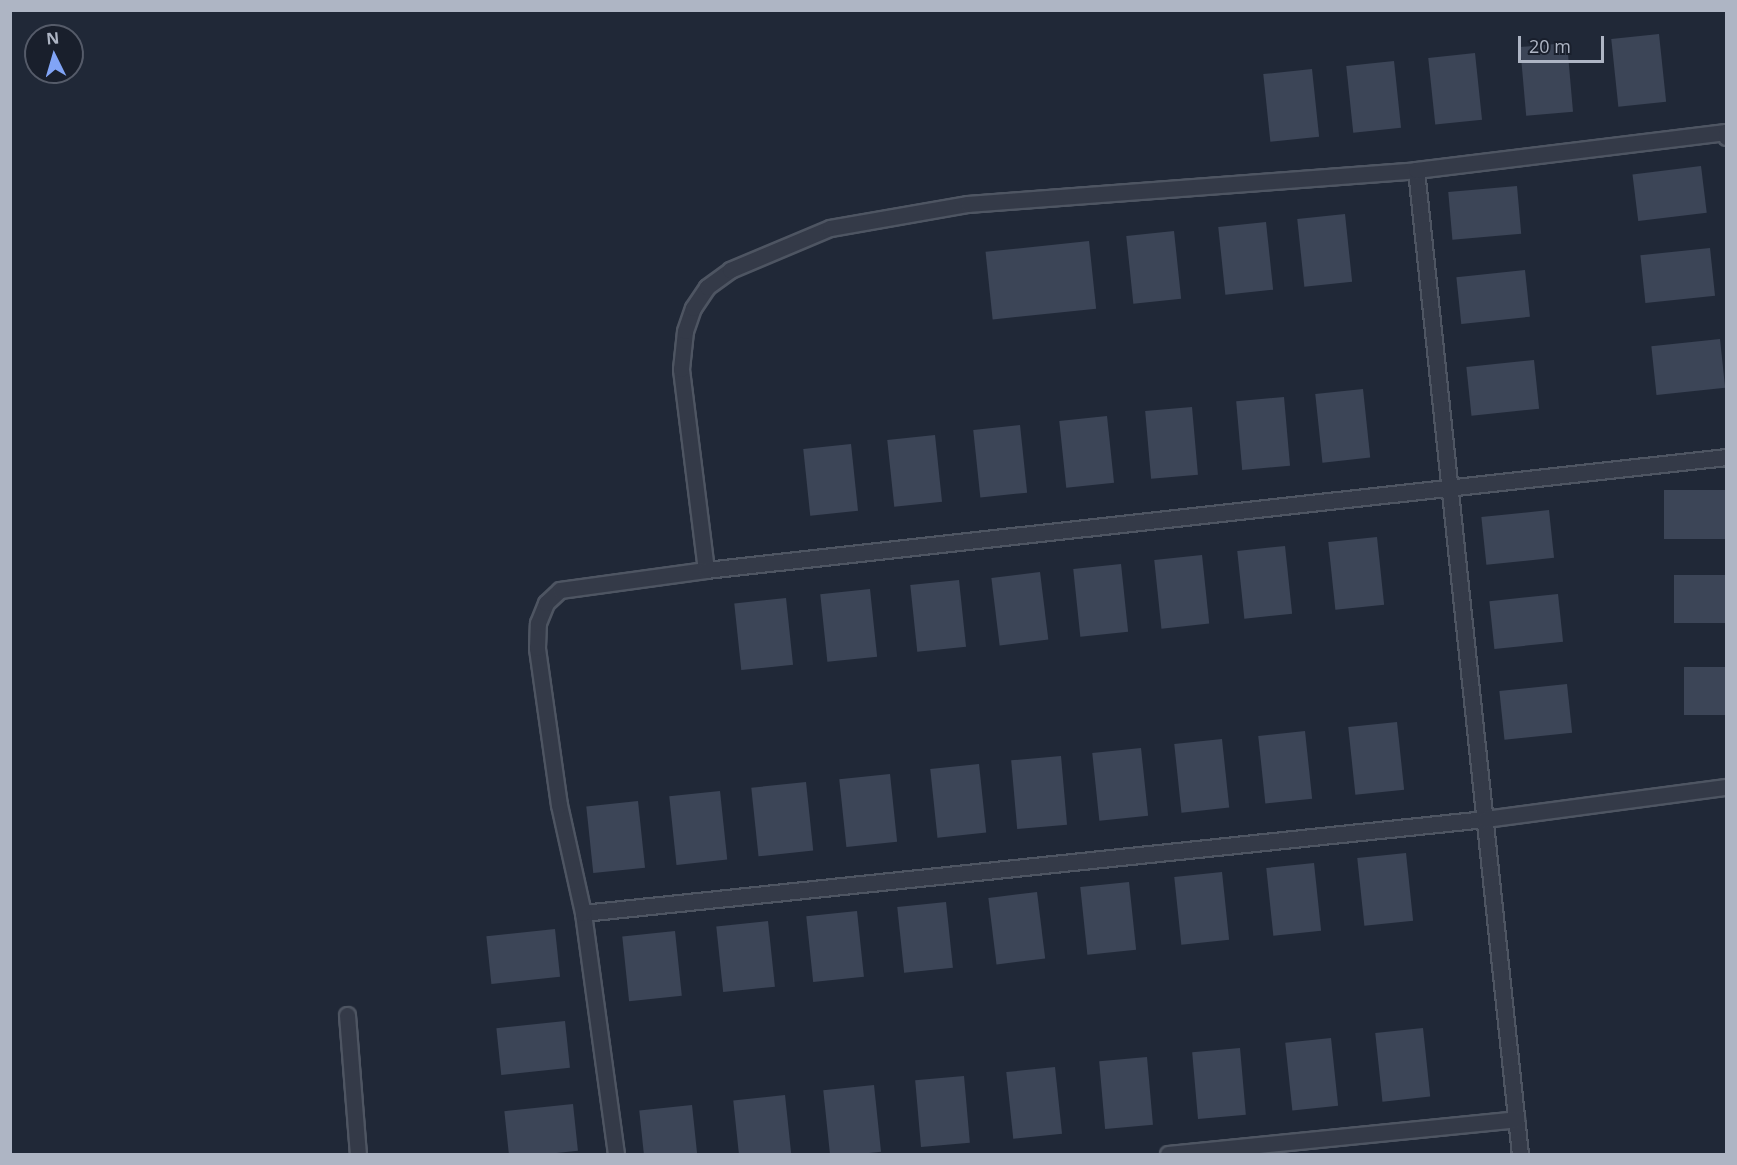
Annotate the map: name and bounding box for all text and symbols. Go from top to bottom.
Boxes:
north arrow [24,24,84,84]
scale bar [1521,24,1606,62]
text: N [45,27,60,50]
text: 20 m [1529,34,1571,58]

